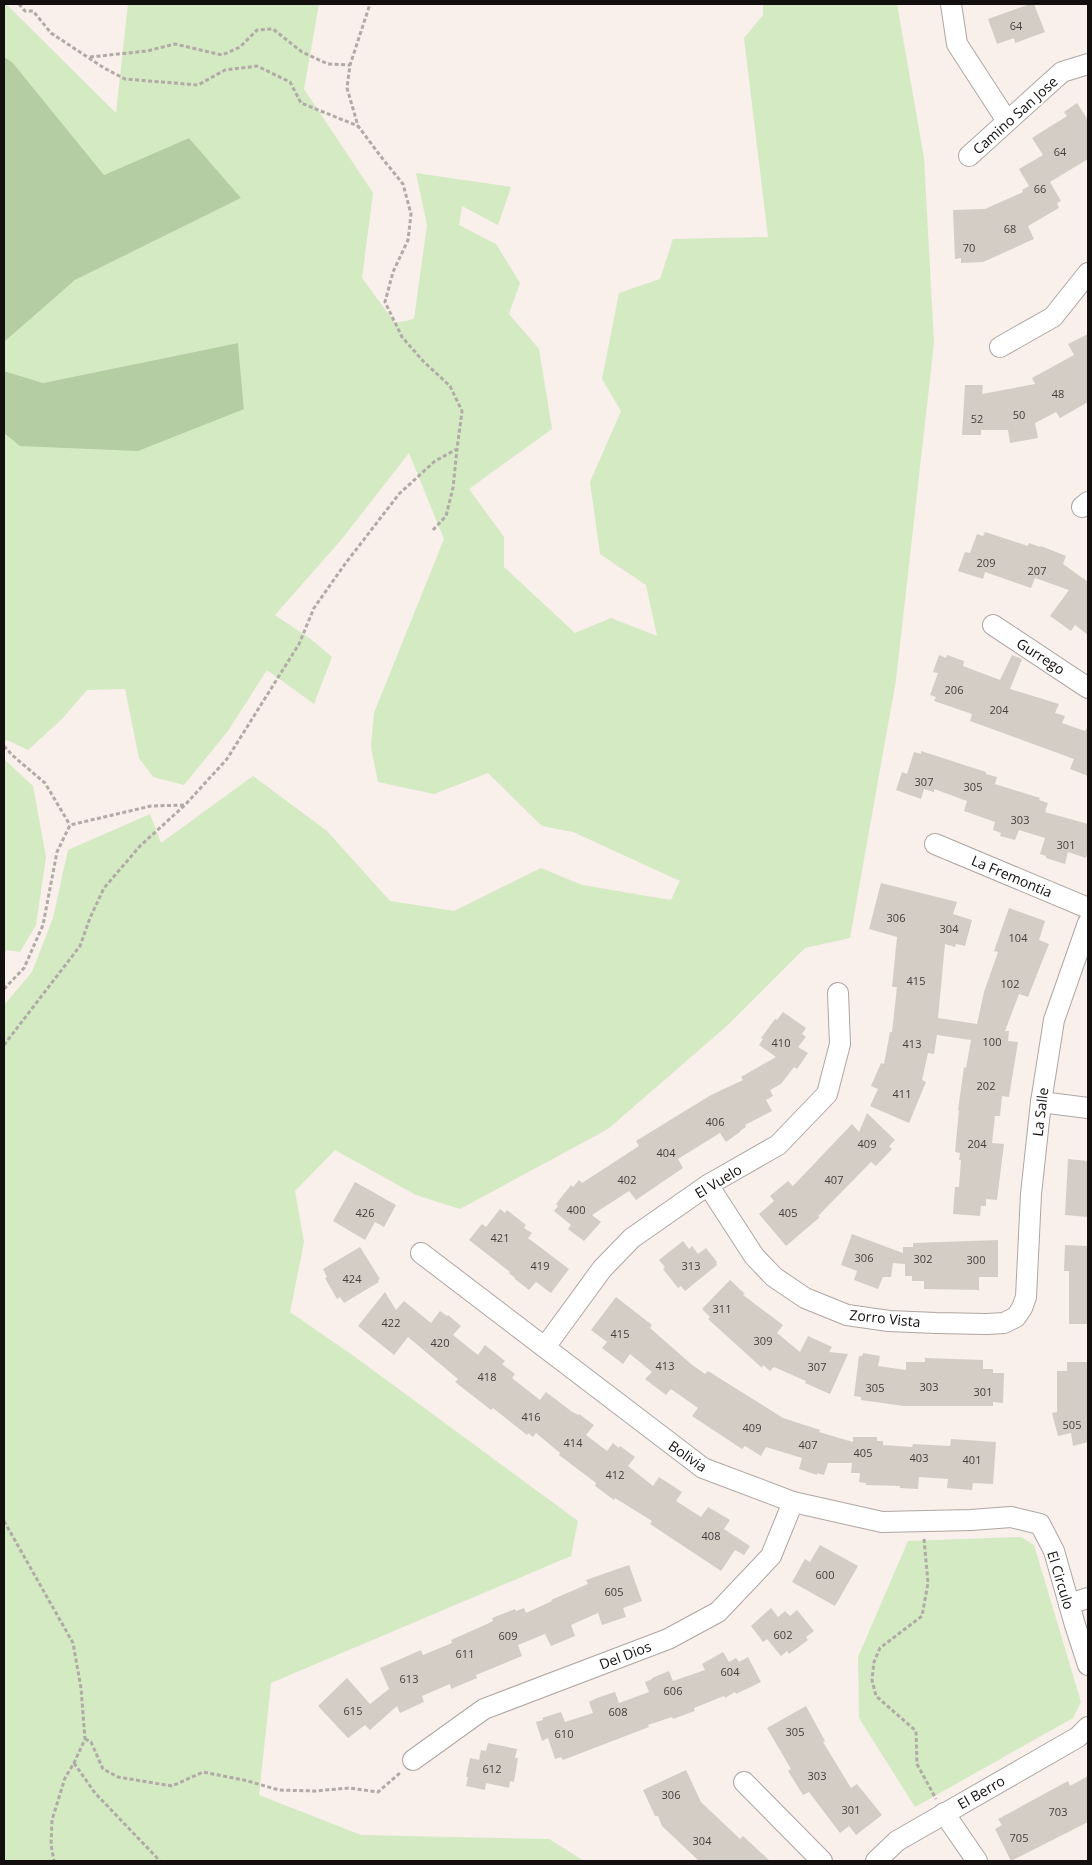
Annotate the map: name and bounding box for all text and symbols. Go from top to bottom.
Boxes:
house number: 64 [1010,18,1023,33]
street label: Camino San Jose [968,72,1062,158]
house number: 64 [1054,144,1067,159]
house number: 66 [1034,181,1046,196]
house number: 68 [1004,221,1016,236]
house number: 70 [963,240,975,255]
house number: 48 [1052,386,1064,401]
house number: 50 [1013,407,1025,422]
house number: 52 [971,411,983,426]
house number: 209 [977,555,995,570]
house number: 207 [1028,563,1046,578]
street label: Gurrego [1013,633,1069,679]
house number: 206 [945,682,963,697]
house number: 204 [990,702,1009,717]
house number: 307 [915,774,933,789]
house number: 305 [964,779,982,794]
house number: 303 [1011,812,1029,827]
house number: 301 [1057,837,1075,852]
street label: La Fremontia [969,850,1055,902]
house number: 306 [887,910,905,925]
house number: 304 [940,921,959,936]
house number: 104 [1009,930,1028,945]
house number: 415 [907,973,925,988]
house number: 102 [1001,976,1019,991]
house number: 100 [983,1034,1001,1049]
house number: 410 [772,1035,790,1050]
house number: 413 [903,1036,921,1051]
house number: 202 [977,1078,995,1093]
house number: 411 [893,1086,911,1101]
street label: La Salle [1028,1086,1052,1138]
house number: 406 [706,1114,724,1129]
house number: 409 [858,1136,876,1151]
house number: 204 [968,1136,987,1151]
house number: 404 [657,1145,676,1160]
street label: El Vuelo [691,1160,745,1202]
house number: 402 [618,1172,636,1187]
house number: 407 [825,1172,843,1187]
house number: 400 [567,1202,585,1217]
house number: 426 [356,1205,374,1220]
house number: 405 [779,1205,797,1220]
house number: 421 [491,1230,509,1245]
house number: 306 [855,1250,873,1265]
house number: 302 [914,1251,932,1266]
house number: 300 [967,1252,985,1267]
house number: 419 [531,1258,549,1273]
house number: 313 [682,1258,700,1273]
house number: 424 [343,1271,362,1286]
house number: 311 [713,1301,731,1316]
street label: Zorro Vista [849,1305,921,1331]
house number: 422 [382,1315,400,1330]
house number: 415 [611,1326,629,1341]
house number: 309 [754,1333,772,1348]
house number: 420 [431,1335,449,1350]
house number: 413 [656,1358,674,1373]
house number: 307 [808,1359,826,1374]
house number: 418 [478,1369,496,1384]
house number: 303 [920,1379,938,1394]
house number: 305 [866,1380,884,1395]
house number: 301 [974,1384,992,1399]
house number: 416 [522,1409,540,1424]
house number: 505 [1063,1417,1081,1432]
house number: 409 [743,1420,761,1435]
house number: 414 [564,1435,583,1450]
street label: Bolivia [665,1436,711,1476]
house number: 407 [799,1437,817,1452]
house number: 405 [854,1445,872,1460]
house number: 403 [910,1450,928,1465]
house number: 401 [963,1452,981,1467]
house number: 412 [606,1467,624,1482]
house number: 408 [702,1528,720,1543]
street label: El Circulo [1043,1548,1079,1612]
house number: 600 [816,1567,834,1582]
house number: 605 [605,1584,623,1599]
house number: 602 [774,1627,792,1642]
house number: 609 [499,1628,517,1643]
street label: Del Dios [596,1636,654,1674]
house number: 611 [456,1646,474,1661]
house number: 604 [721,1664,740,1679]
house number: 613 [400,1671,418,1686]
house number: 606 [664,1683,682,1698]
house number: 615 [344,1703,362,1718]
house number: 608 [609,1704,627,1719]
house number: 305 [786,1724,804,1739]
house number: 610 [555,1726,573,1741]
house number: 612 [483,1761,501,1776]
house number: 303 [808,1768,826,1783]
street label: El Berro [954,1771,1008,1813]
house number: 306 [662,1787,680,1802]
house number: 301 [842,1802,860,1817]
house number: 703 [1049,1804,1067,1819]
house number: 705 [1010,1830,1028,1845]
house number: 304 [693,1833,712,1848]

